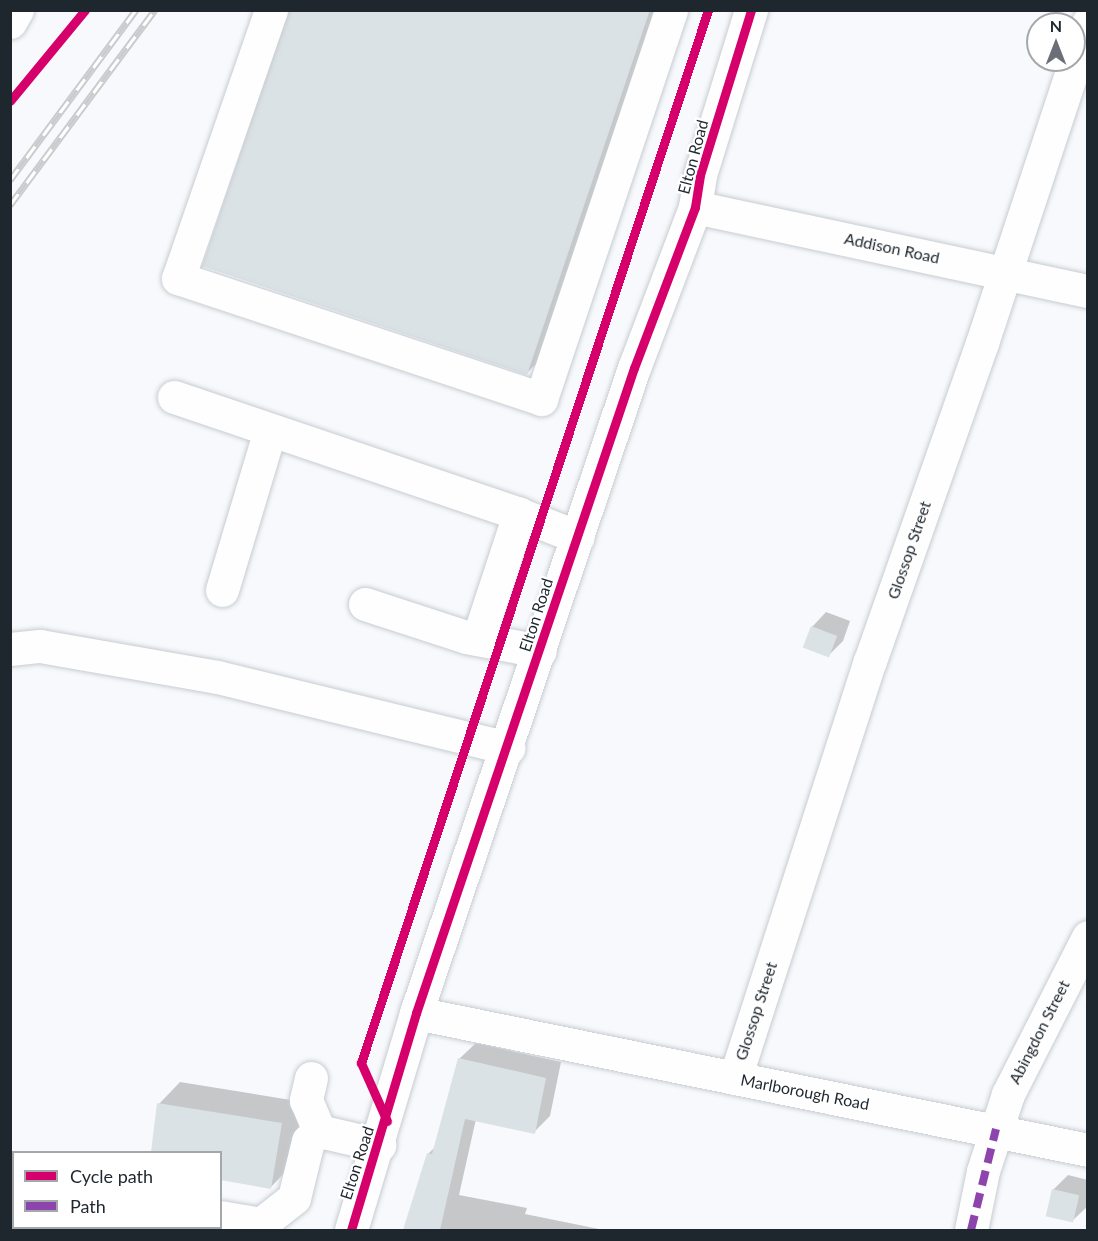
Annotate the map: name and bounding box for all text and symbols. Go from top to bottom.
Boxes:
north arrow [1026,12,1086,72]
text: N [1050,16,1062,35]
street label: Elton Road [674,118,712,196]
street label: Addison Road [843,229,941,267]
street label: Glossop Street [883,498,935,602]
street label: Elton Road [515,576,557,654]
street label: Glossop Street [731,959,781,1063]
street label: Abingdon Street [1005,977,1073,1087]
street label: Marlborough Road [739,1070,871,1114]
street label: Elton Road [336,1124,378,1202]
legend [12,1151,222,1229]
text: Cycle path [70,1165,153,1187]
text: Path [70,1195,106,1217]

